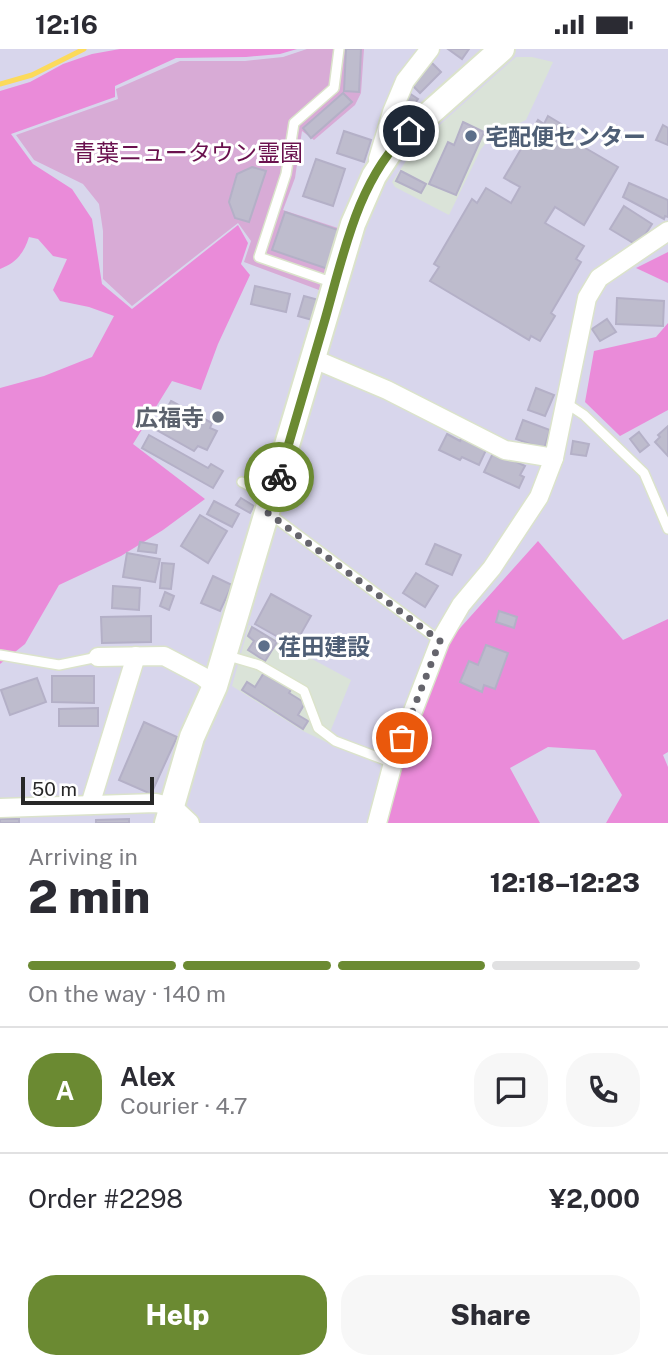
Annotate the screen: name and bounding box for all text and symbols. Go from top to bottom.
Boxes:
text: 12:16 [35,9,98,40]
pin [379,101,439,161]
icon: home [390,112,428,150]
place label: 宅配便センター [485,123,646,150]
marker: 宅配便センター [463,128,479,144]
park label: 青葉ニュータウン霊園 [73,139,303,166]
place label: 広福寺 [135,404,204,431]
marker: 広福寺 [210,409,226,425]
courier [244,442,314,512]
icon: bike [260,458,298,496]
place label: 荏田建設 [278,633,370,660]
marker: 荏田建設 [256,638,272,654]
pin [372,708,432,768]
icon: bag [383,719,421,757]
scale bar [21,774,154,806]
text: 50 m [32,778,77,800]
text: Arriving in [28,843,138,870]
text: 12:18–12:23 [490,867,640,898]
text: 2 min [28,869,150,923]
text: On the way · 140 m [28,980,226,1007]
button: chat [474,1053,548,1127]
button: phone [566,1053,640,1127]
text: Alex [120,1061,176,1092]
text: A [56,1075,74,1106]
text: Courier · 4.7 [120,1092,248,1119]
text: Order #2298 [28,1183,183,1214]
text: ¥2,000 [549,1183,640,1214]
button: Help [28,1275,327,1355]
button: Share [341,1275,640,1355]

